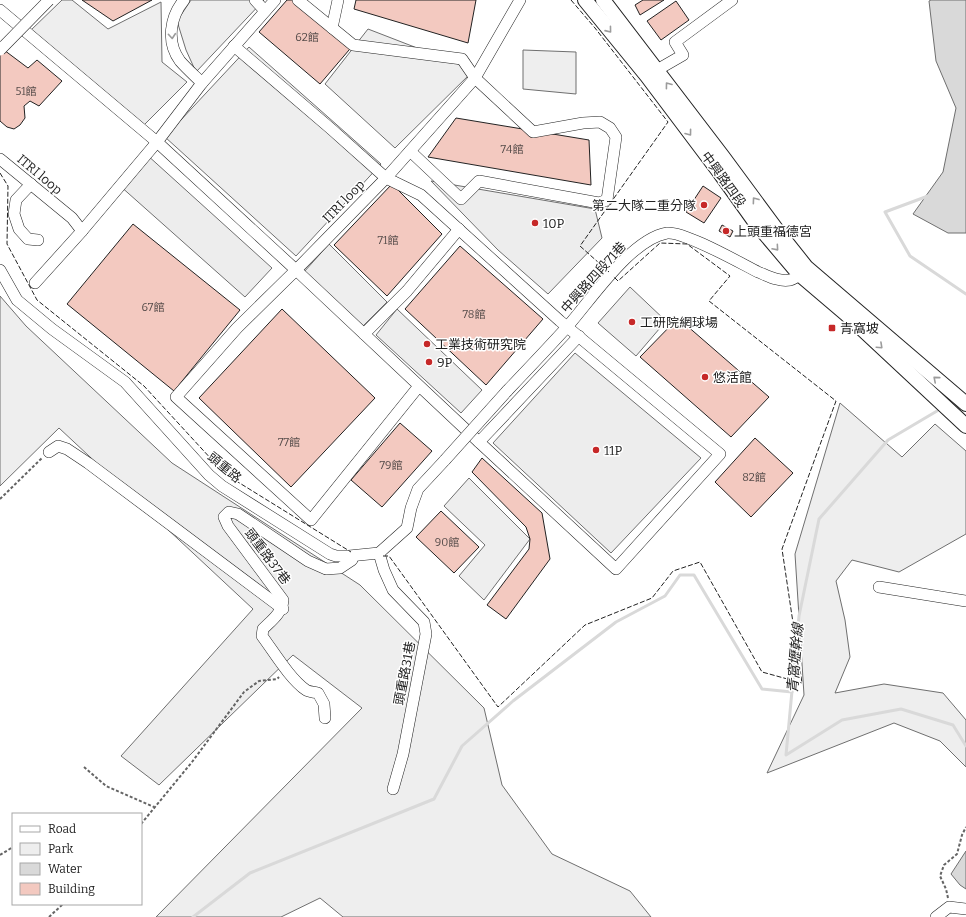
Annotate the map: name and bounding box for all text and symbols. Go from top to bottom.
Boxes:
one-way arrow [605,26,612,33]
house number: 62館 [295,31,319,44]
one-way arrow [167,33,176,39]
one-way arrow [666,83,673,90]
house number: 51館 [15,85,37,98]
one-way arrow [685,128,692,135]
house number: 74館 [501,143,523,156]
street label: 中興路四段 [698,149,749,210]
street label: ITRI loop [14,151,65,198]
street label: ITRI loop [319,177,368,226]
place label: 第二大隊二重分隊 [592,198,696,213]
one-way arrow [753,198,760,205]
marker: 第二大隊二重分隊 [699,200,709,210]
place label: 10P [543,216,565,231]
marker: 10P [530,218,540,228]
place label: 上頭重福德宮 [734,224,812,239]
marker: 上頭重福德宮 [721,226,731,236]
house number: 71館 [377,234,399,247]
street label: 中興路四段71巷 [558,239,629,316]
one-way arrow [771,243,778,250]
house number: 67館 [142,301,164,314]
house number: 78館 [463,308,485,321]
place label: 工研院網球場 [640,315,718,330]
marker: 工研院網球場 [627,317,637,327]
place label: 青窩坡 [840,321,879,336]
marker: 青窩坡 [827,323,837,333]
place label: 工業技術研究院 [435,337,526,352]
marker: 工業技術研究院 [422,339,432,349]
one-way arrow [875,342,883,349]
place label: 9P [437,355,453,370]
marker: 9P [424,357,434,367]
place label: 悠活館 [713,370,752,385]
marker: 悠活館 [700,372,710,382]
one-way arrow [934,377,941,384]
house number: 77館 [278,436,300,449]
place label: 11P [604,443,623,458]
marker: 11P [591,445,601,455]
street label: 頭重路 [205,449,244,486]
house number: 79館 [380,459,402,472]
house number: 82館 [742,471,766,484]
street label: 頭重路37巷 [242,525,293,587]
house number: 90館 [435,536,459,549]
water label: 青窩壢幹線 [784,620,807,694]
street label: 頭重路31巷 [391,640,418,706]
legend [12,813,142,905]
text: Road [48,822,76,836]
text: Park [48,842,74,856]
text: Water [48,862,83,876]
text: Building [48,882,95,896]

